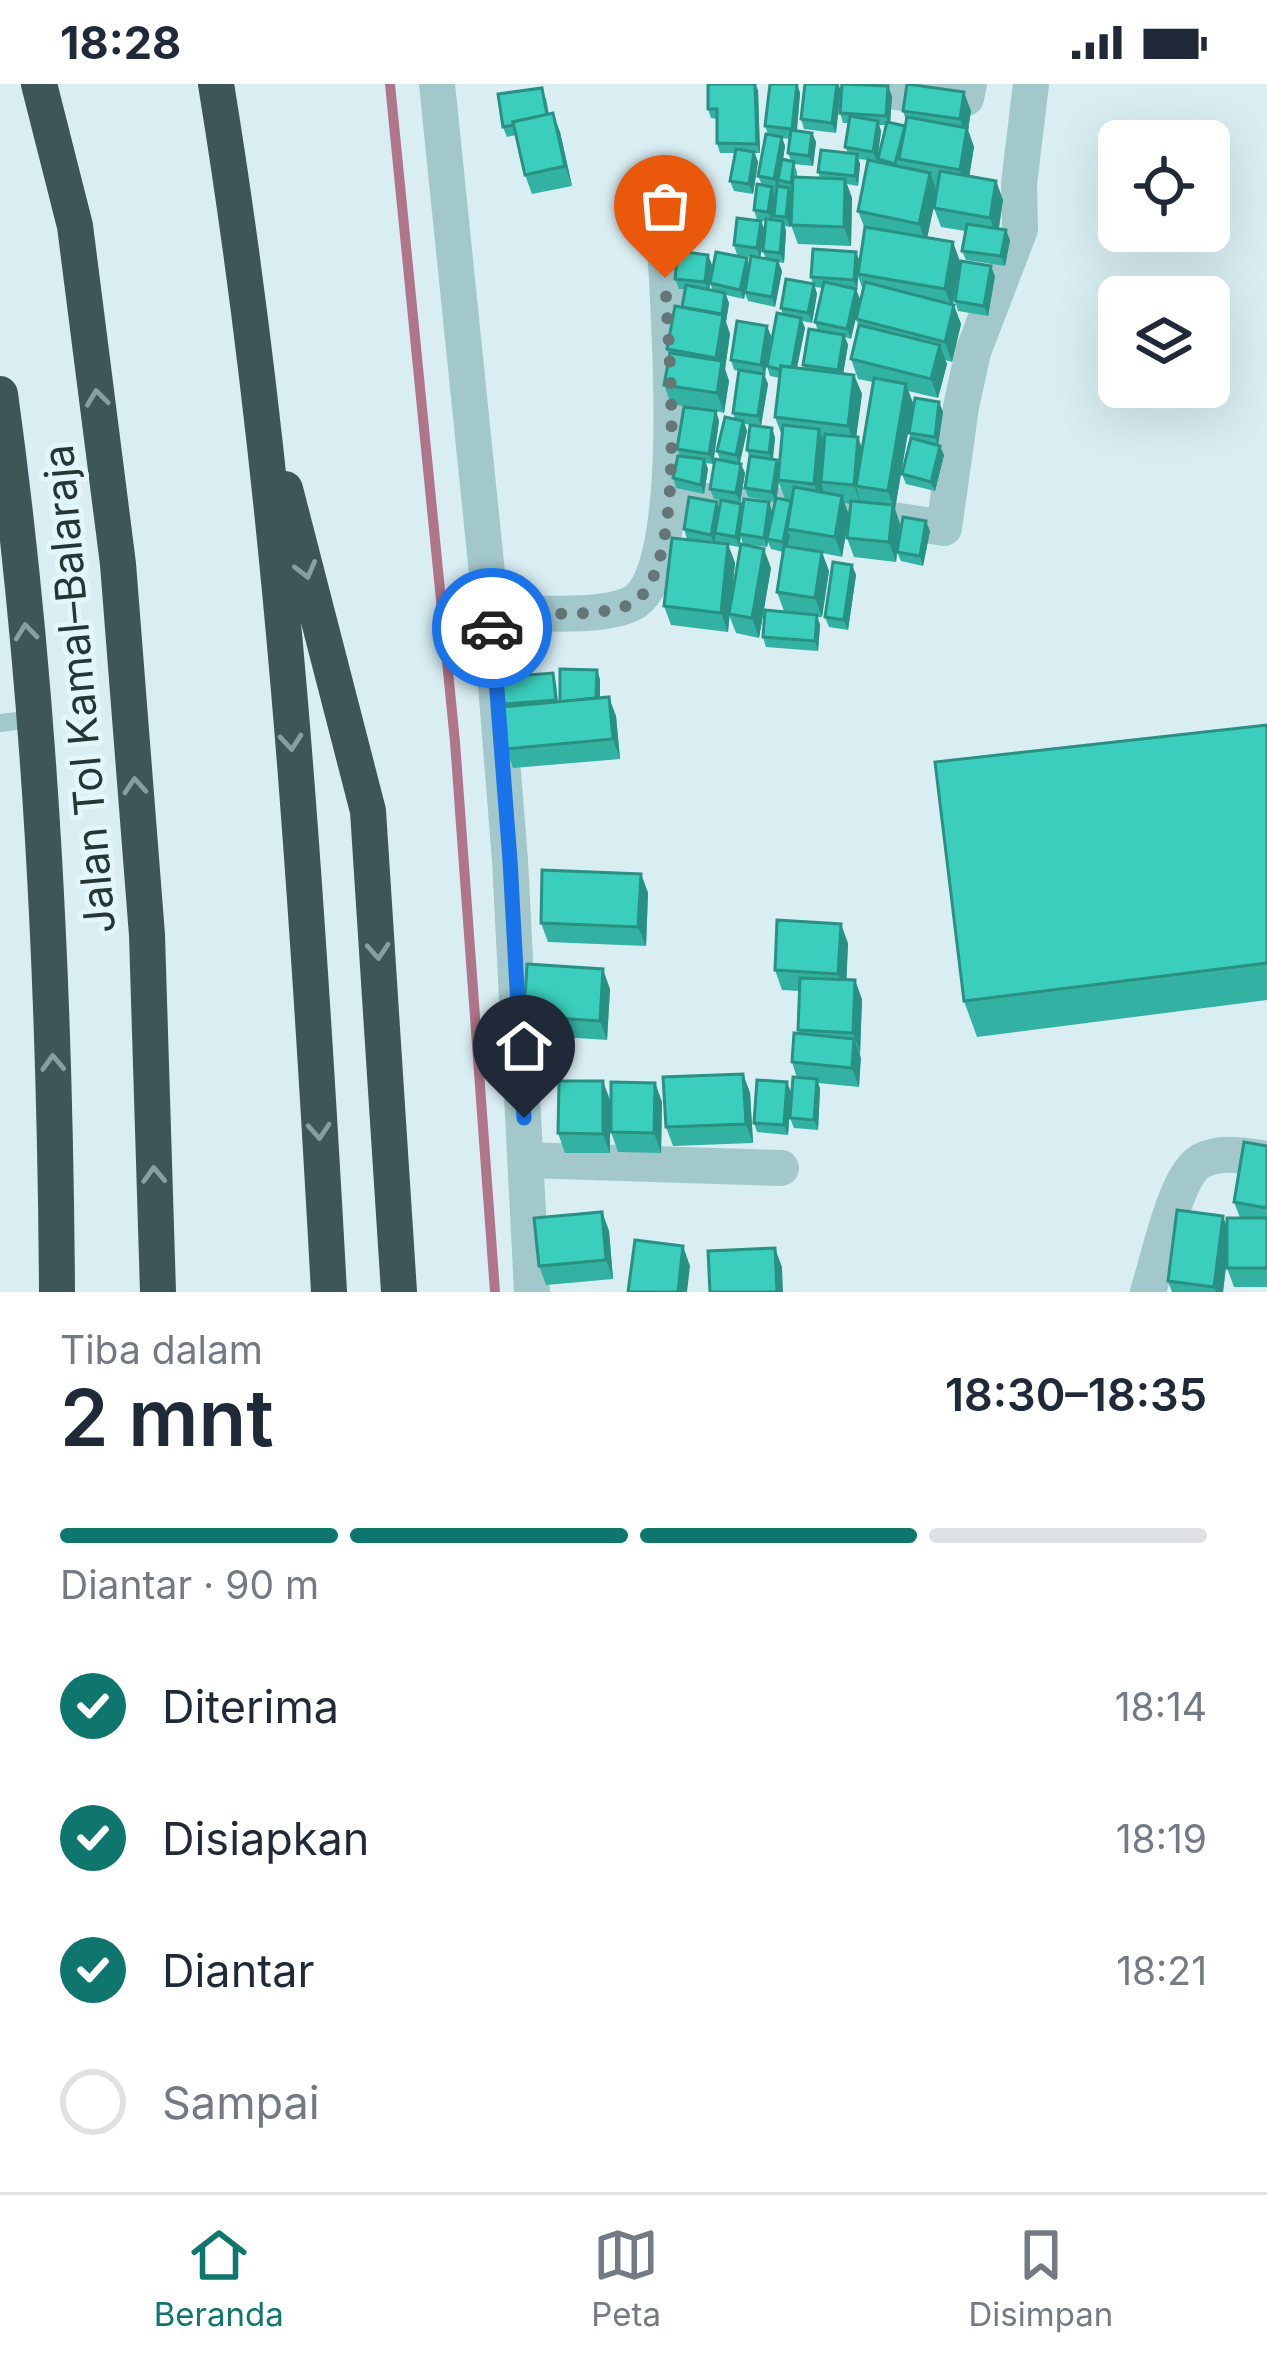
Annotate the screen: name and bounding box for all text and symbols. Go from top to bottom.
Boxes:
text: 18:28 [60,15,181,70]
map controls [1098,120,1230,408]
button: locate [1098,120,1230,252]
pin [614,155,716,278]
icon: bag [632,173,698,239]
button: layers [1098,276,1230,408]
one-way arrow [85,388,111,407]
street label: Jalan Tol Kamal–Balaraja [32,443,125,935]
one-way arrow [292,559,317,579]
courier [432,568,552,688]
icon: car [459,595,525,661]
one-way arrow [14,622,39,641]
one-way arrow [277,733,303,752]
one-way arrow [123,776,149,795]
one-way arrow [365,942,391,961]
pin [473,995,575,1118]
icon: home [491,1013,557,1079]
one-way arrow [40,1053,66,1072]
one-way arrow [306,1122,332,1141]
one-way arrow [141,1165,167,1184]
text: Tiba dalam [60,1326,263,1373]
text: 18:30–18:35 [945,1367,1207,1422]
text: 2 mnt [60,1370,274,1465]
text: Diantar · 90 m [60,1561,319,1608]
icon: check [60,1673,126,1739]
text: Diterima [162,1679,339,1734]
text: 18:14 [1115,1683,1207,1730]
icon: check [60,1805,126,1871]
text: Disiapkan [162,1811,369,1866]
text: 18:19 [1116,1815,1207,1862]
icon: check [60,1937,126,2003]
text: Diantar [162,1943,314,1998]
text: 18:21 [1116,1947,1207,1994]
text: Sampai [162,2075,320,2130]
tab: Beranda [154,2222,284,2334]
tab: Peta [591,2222,661,2334]
tab: Disimpan [969,2222,1113,2334]

